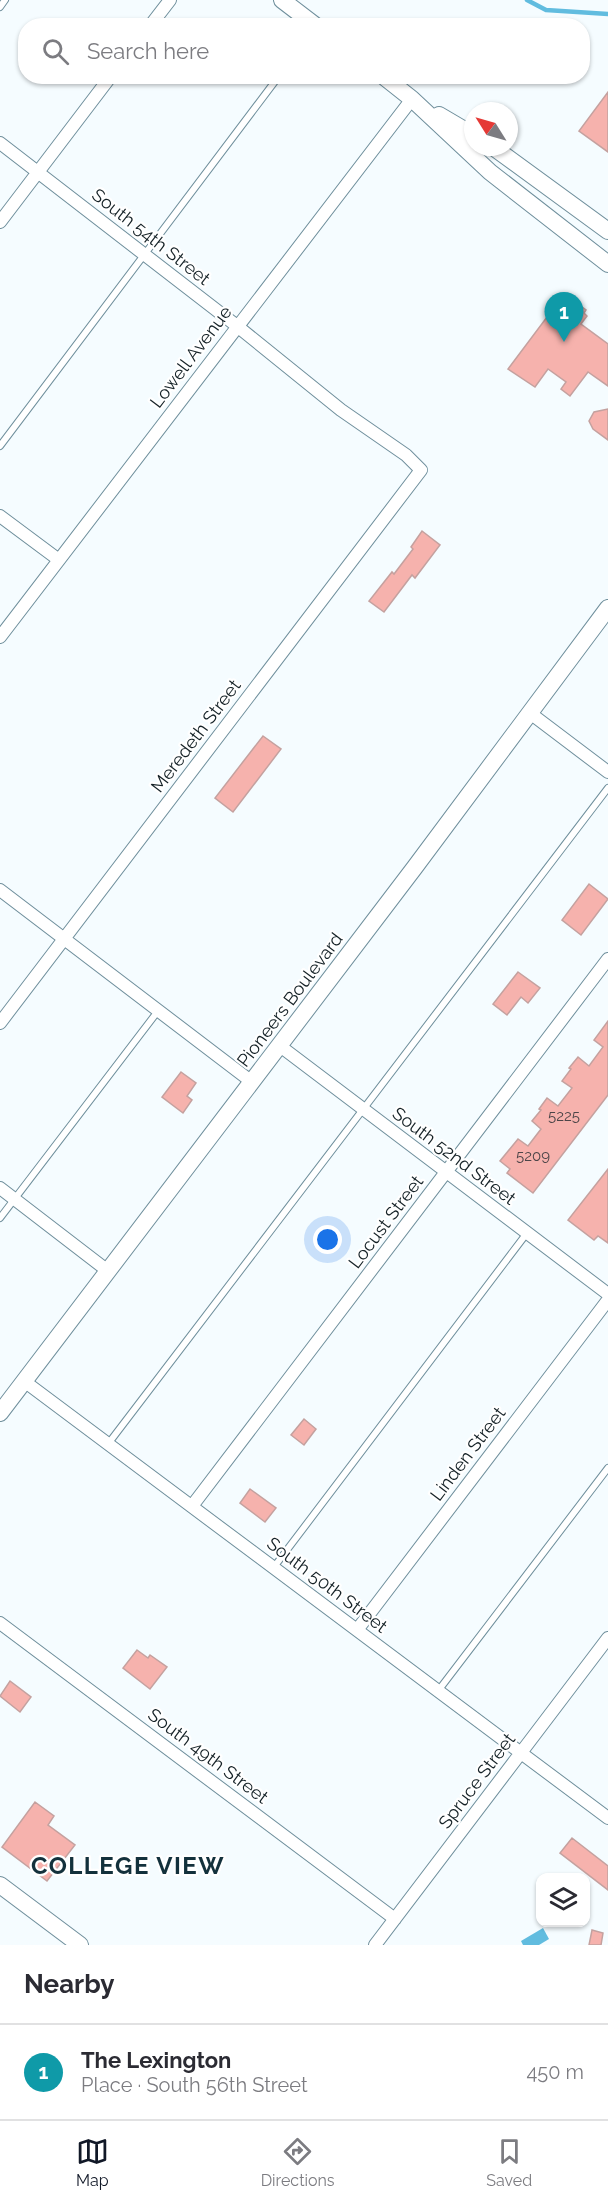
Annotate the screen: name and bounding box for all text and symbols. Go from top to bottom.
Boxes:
search box [18,18,590,84]
icon: search [39,35,72,68]
text: Search here [87,38,209,64]
north arrow [464,102,518,156]
street label: South 54th Street [88,184,215,289]
pin: 1 [544,292,584,342]
street label: Lowell Avenue [146,301,236,412]
street label: Meredeth Street [146,675,245,796]
street label: Pioneers Boulevard [232,929,347,1071]
street label: South 52nd Street [389,1102,520,1209]
house number: 5225 [548,1107,580,1125]
house number: 5209 [516,1147,550,1165]
street label: Locust Street [344,1171,427,1272]
your location [313,1225,342,1254]
street label: Linden Street [426,1403,510,1505]
street label: South 50th Street [263,1532,392,1637]
street label: South 49th Street [144,1704,272,1808]
street label: Spruce Street [434,1729,519,1833]
district label: COLLEGE VIEW [31,1851,225,1880]
map controls [536,1873,590,1927]
button: layers [536,1873,590,1927]
text: Nearby [24,1969,114,1999]
text: The Lexington [81,2047,231,2073]
text: 1 [39,2060,48,2084]
text: 450 m [526,2060,584,2084]
text: Place · South 56th Street [81,2073,308,2097]
tab: Map [76,2135,109,2190]
tab: Directions [261,2135,335,2190]
tab: Saved [486,2135,532,2190]

